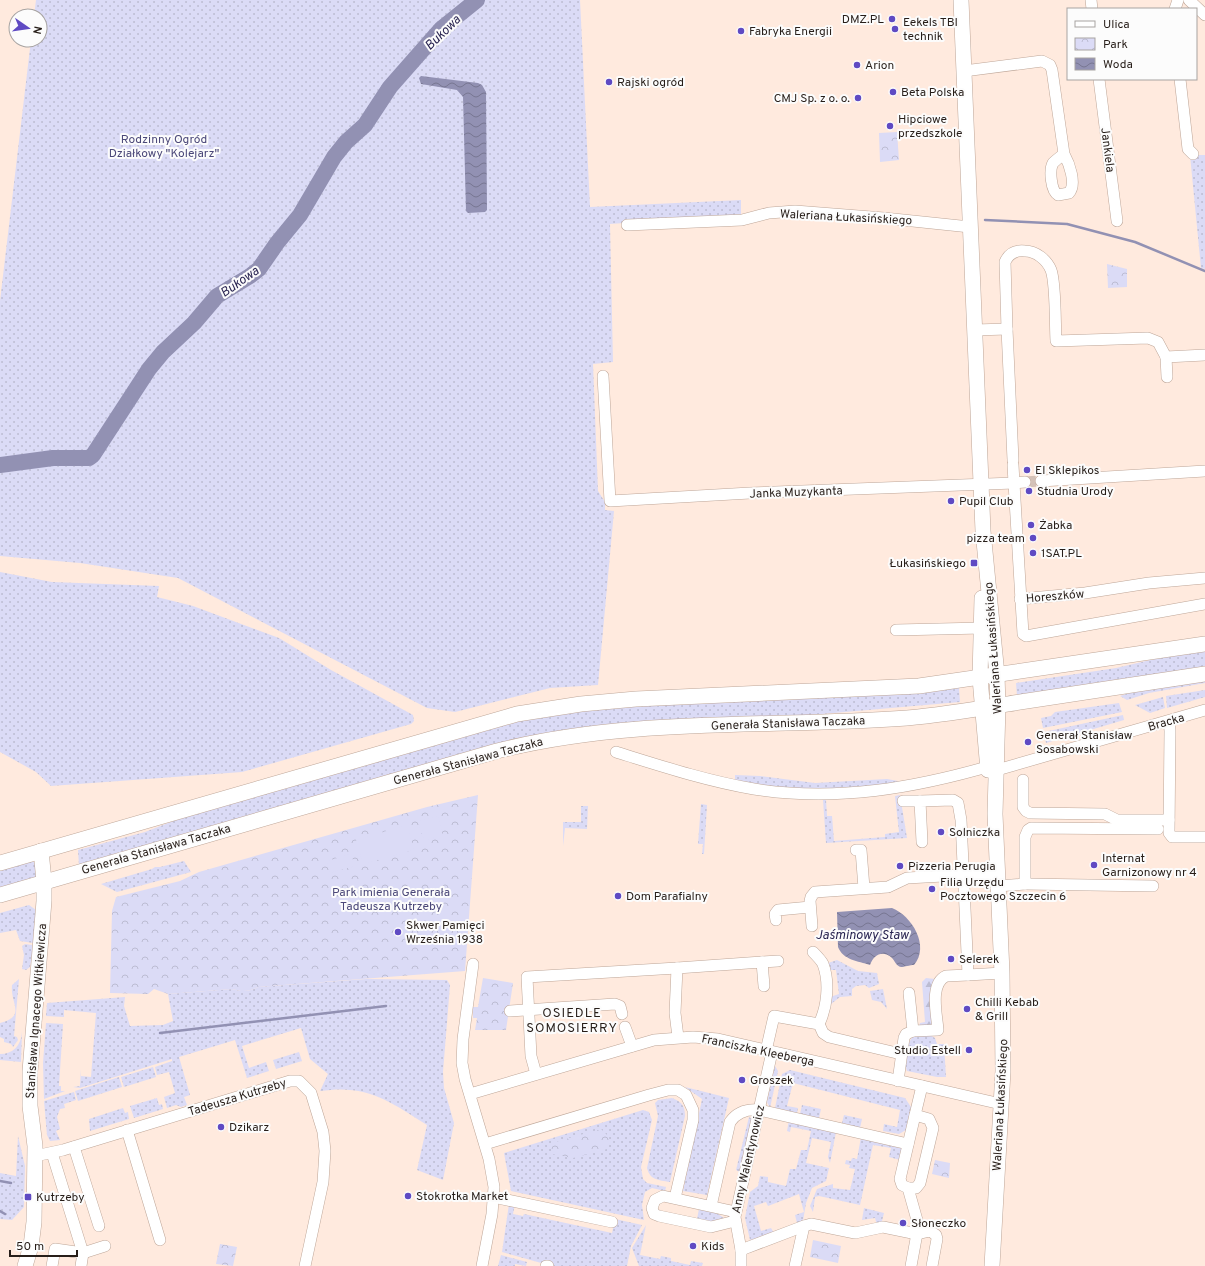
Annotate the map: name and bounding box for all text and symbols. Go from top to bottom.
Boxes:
north arrow [8,8,48,48]
legend [1067,8,1197,80]
water label: Bukowa [422,12,465,54]
place label: DMZ.PL [842,12,884,28]
marker: DMZ.PL [887,14,897,24]
place label: Eekels TBI technik [903,15,958,45]
text: Ulica [1103,17,1130,33]
place label: Fabryka Energii [749,24,832,40]
marker: Eekels TBI technik [890,24,900,34]
text: N [29,25,44,35]
marker: Fabryka Energii [736,26,746,36]
text: Park [1103,37,1128,53]
text: Woda [1103,57,1133,73]
place label: Arion [865,58,894,74]
marker: Arion [852,60,862,70]
place label: Rajski ogród [617,75,684,91]
marker: Rajski ogród [604,77,614,87]
place label: Beta Polska [901,85,964,101]
marker: Beta Polska [888,87,898,97]
place label: CMJ Sp. z o. o. [774,91,850,107]
marker: CMJ Sp. z o. o. [853,93,863,103]
place label: Hipciowe przedszkole [898,112,963,142]
marker: Hipciowe przedszkole [885,121,895,131]
street label: Jankiela [1096,127,1118,173]
park label: Rodzinny Ogród Działkowy "Kolejarz" [109,132,219,162]
street label: Waleriana Łukasińskiego [779,207,913,229]
water label: Bukowa [218,263,263,302]
place label: El Sklepikos [1035,463,1099,479]
marker: El Sklepikos [1022,465,1032,475]
street label: Janka Muzykanta [749,483,843,503]
place label: Studnia Urody [1037,484,1113,500]
marker: Studnia Urody [1024,486,1034,496]
place label: Pupil Club [959,494,1014,510]
marker: Pupil Club [946,496,956,506]
place label: Żabka [1039,518,1072,534]
marker: Żabka [1026,520,1036,530]
place label: pizza team [966,531,1025,547]
marker: pizza team [1028,533,1038,543]
place label: 1SAT.PL [1041,546,1082,562]
marker: 1SAT.PL [1028,548,1038,558]
place label: Łukasińskiego [890,556,966,572]
marker: Łukasińskiego [969,558,979,568]
street label: Waleriana Łukasińskiego [981,581,1007,714]
street label: Horeszków [1025,586,1085,608]
street label: Bracka [1146,710,1186,736]
street label: Generała Stanisława Taczaka [711,713,866,735]
place label: Generał Stanisław Sosabowski [1036,728,1133,758]
street label: Generała Stanisława Taczaka [392,734,545,790]
marker: Generał Stanisław Sosabowski [1023,737,1033,747]
street label: Generała Stanisława Taczaka [80,821,233,879]
place label: Solniczka [949,825,1000,841]
marker: Solniczka [936,827,946,837]
place label: Internat Garnizonowy nr 4 [1102,851,1197,881]
place label: Pizzeria Perugia [908,859,996,875]
marker: Internat Garnizonowy nr 4 [1089,860,1099,870]
marker: Pizzeria Perugia [895,861,905,871]
place label: Filia Urzędu Pocztowego Szczecin 6 [940,875,1066,905]
marker: Filia Urzędu Pocztowego Szczecin 6 [927,884,937,894]
park label: Park imienia Generała Tadeusza Kutrzeby [332,885,450,915]
place label: Dom Parafialny [626,889,708,905]
marker: Dom Parafialny [613,891,623,901]
place label: Skwer Pamięci Września 1938 [406,918,485,948]
street label: Stanisława Ignacego Witkiewicza [23,923,51,1099]
marker: Skwer Pamięci Września 1938 [393,927,403,937]
water label: Jaśminowy Staw [816,928,910,944]
place label: Selerek [959,952,999,968]
marker: Selerek [946,954,956,964]
place label: Chilli Kebab & Grill [975,995,1039,1025]
marker: Chilli Kebab & Grill [962,1004,972,1014]
district label: OSIEDLE SOMOSIERRY [526,1006,618,1037]
street label: Franciszka Kleeberga [700,1031,816,1071]
street label: Waleriana Łukasińskiego [990,1038,1012,1172]
place label: Studio Estell [894,1043,961,1059]
marker: Studio Estell [964,1045,974,1055]
place label: Groszek [750,1073,793,1089]
street label: Tadeusza Kutrzeby [186,1075,288,1121]
marker: Groszek [737,1075,747,1085]
street label: Anny Walentynowicz [729,1103,769,1215]
place label: Dzikarz [229,1120,269,1136]
marker: Dzikarz [216,1122,226,1132]
place label: Stokrotka Market [416,1189,508,1205]
place label: Kutrzeby [36,1190,85,1206]
marker: Stokrotka Market [403,1191,413,1201]
marker: Kutrzeby [23,1192,33,1202]
place label: Słoneczko [911,1216,967,1232]
marker: Słoneczko [898,1218,908,1228]
scale bar [10,1232,77,1258]
text: 50 m [16,1239,44,1255]
place label: Kids [701,1239,724,1255]
marker: Kids [688,1241,698,1251]

